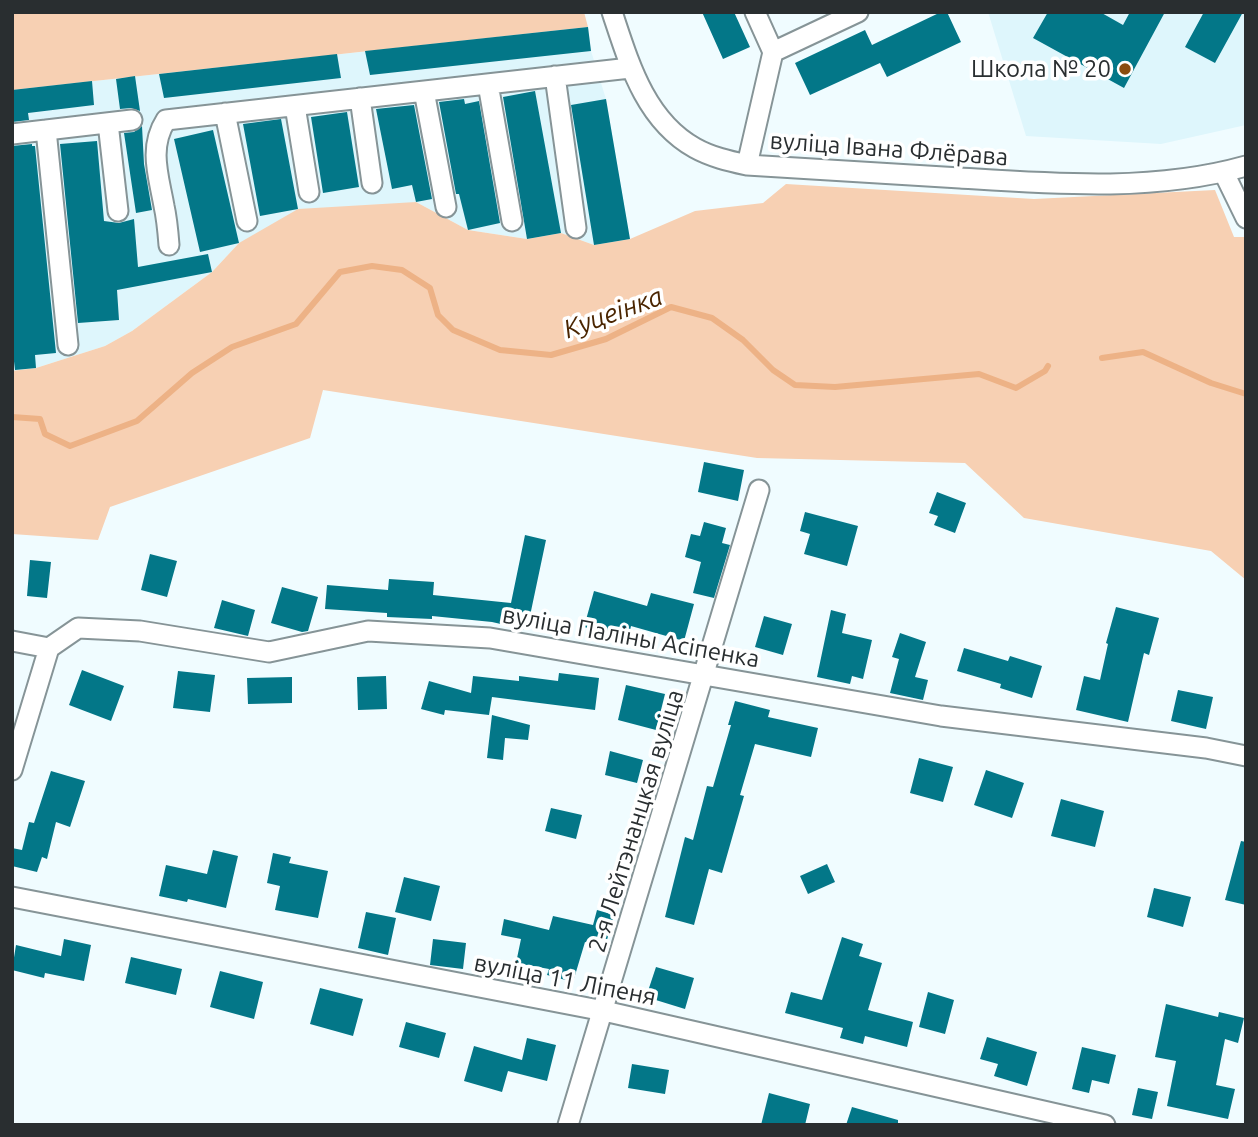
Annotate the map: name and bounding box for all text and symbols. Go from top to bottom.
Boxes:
place label: Школа № 20 [971,55,1111,83]
marker: Школа № 20 [1117,61,1133,77]
street label: вуліца Івана Флёрава [769,126,1009,172]
water label: Куцеінка [559,281,667,345]
street label: вуліца Паліны Асіпенка [500,600,762,674]
street label: 2-я Лейтэнанцкая вуліца [582,686,690,956]
street label: вуліца 11 Ліпеня [471,948,659,1012]

